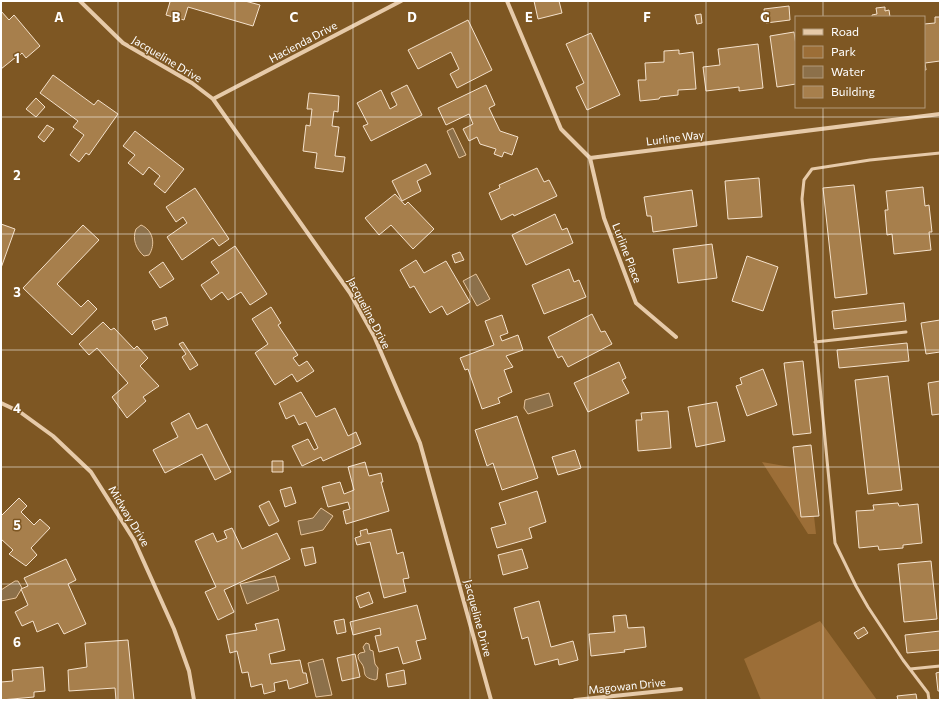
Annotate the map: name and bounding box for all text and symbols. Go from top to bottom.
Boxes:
text: A [54,9,64,25]
text: B [172,9,181,25]
text: C [290,9,299,25]
text: D [407,9,417,25]
text: E [525,9,533,25]
text: F [643,9,651,25]
text: G [760,9,770,25]
legend [795,16,925,108]
street label: Hacienda Drive [267,18,339,65]
text: Road [831,24,859,38]
street label: Jacqueline Drive [129,33,205,85]
text: Park [831,44,857,58]
text: 1 [14,50,20,66]
text: Water [831,64,865,78]
text: Building [831,84,875,98]
street label: Lurline Way [645,127,705,148]
text: 2 [13,167,21,183]
street label: Lurline Place [610,221,645,285]
street label: Jacqueline Drive [344,275,394,351]
text: 3 [13,284,21,300]
text: 4 [13,400,21,416]
street label: Midway Drive [106,483,153,549]
text: 5 [13,517,21,533]
street label: Jacqueline Drive [461,578,495,658]
text: 6 [13,634,21,650]
street label: Magowan Drive [588,675,667,696]

